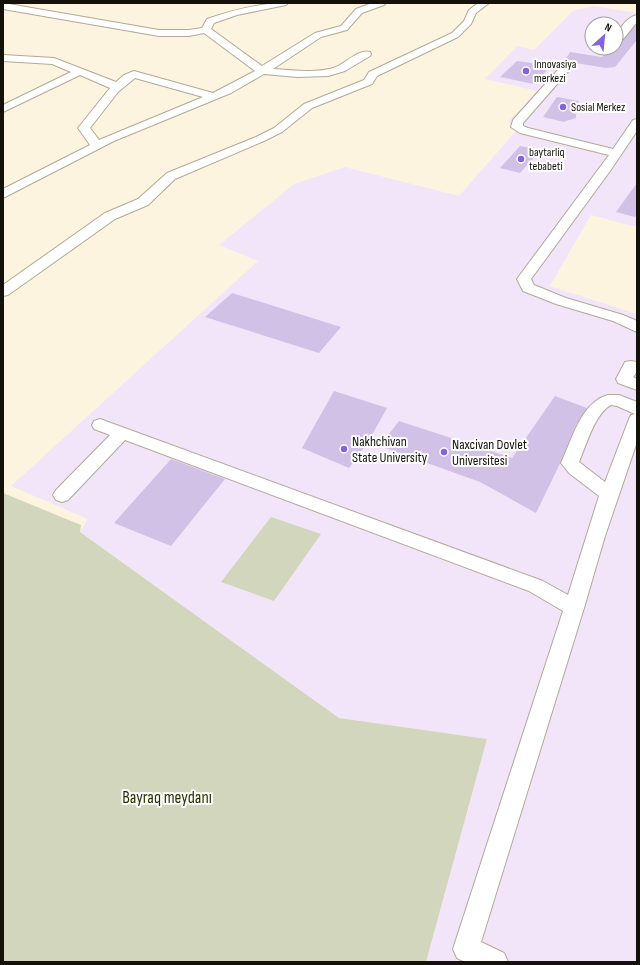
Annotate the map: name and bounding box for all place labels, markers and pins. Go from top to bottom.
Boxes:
place label: Innovasiya merkezi [534,57,577,86]
marker: Innovasiya merkezi [521,66,531,76]
place label: Sosial Merkez [571,100,626,115]
marker: Sosial Merkez [558,102,568,112]
place label: baytarliq tebabeti [529,145,565,174]
marker: baytarliq tebabeti [516,154,526,164]
place label: Nakhchivan State University [352,433,428,466]
place label: Naxcivan Dovlet Universitesi [452,436,527,469]
marker: Nakhchivan State University [339,444,349,454]
marker: Naxcivan Dovlet Universitesi [439,447,449,457]

